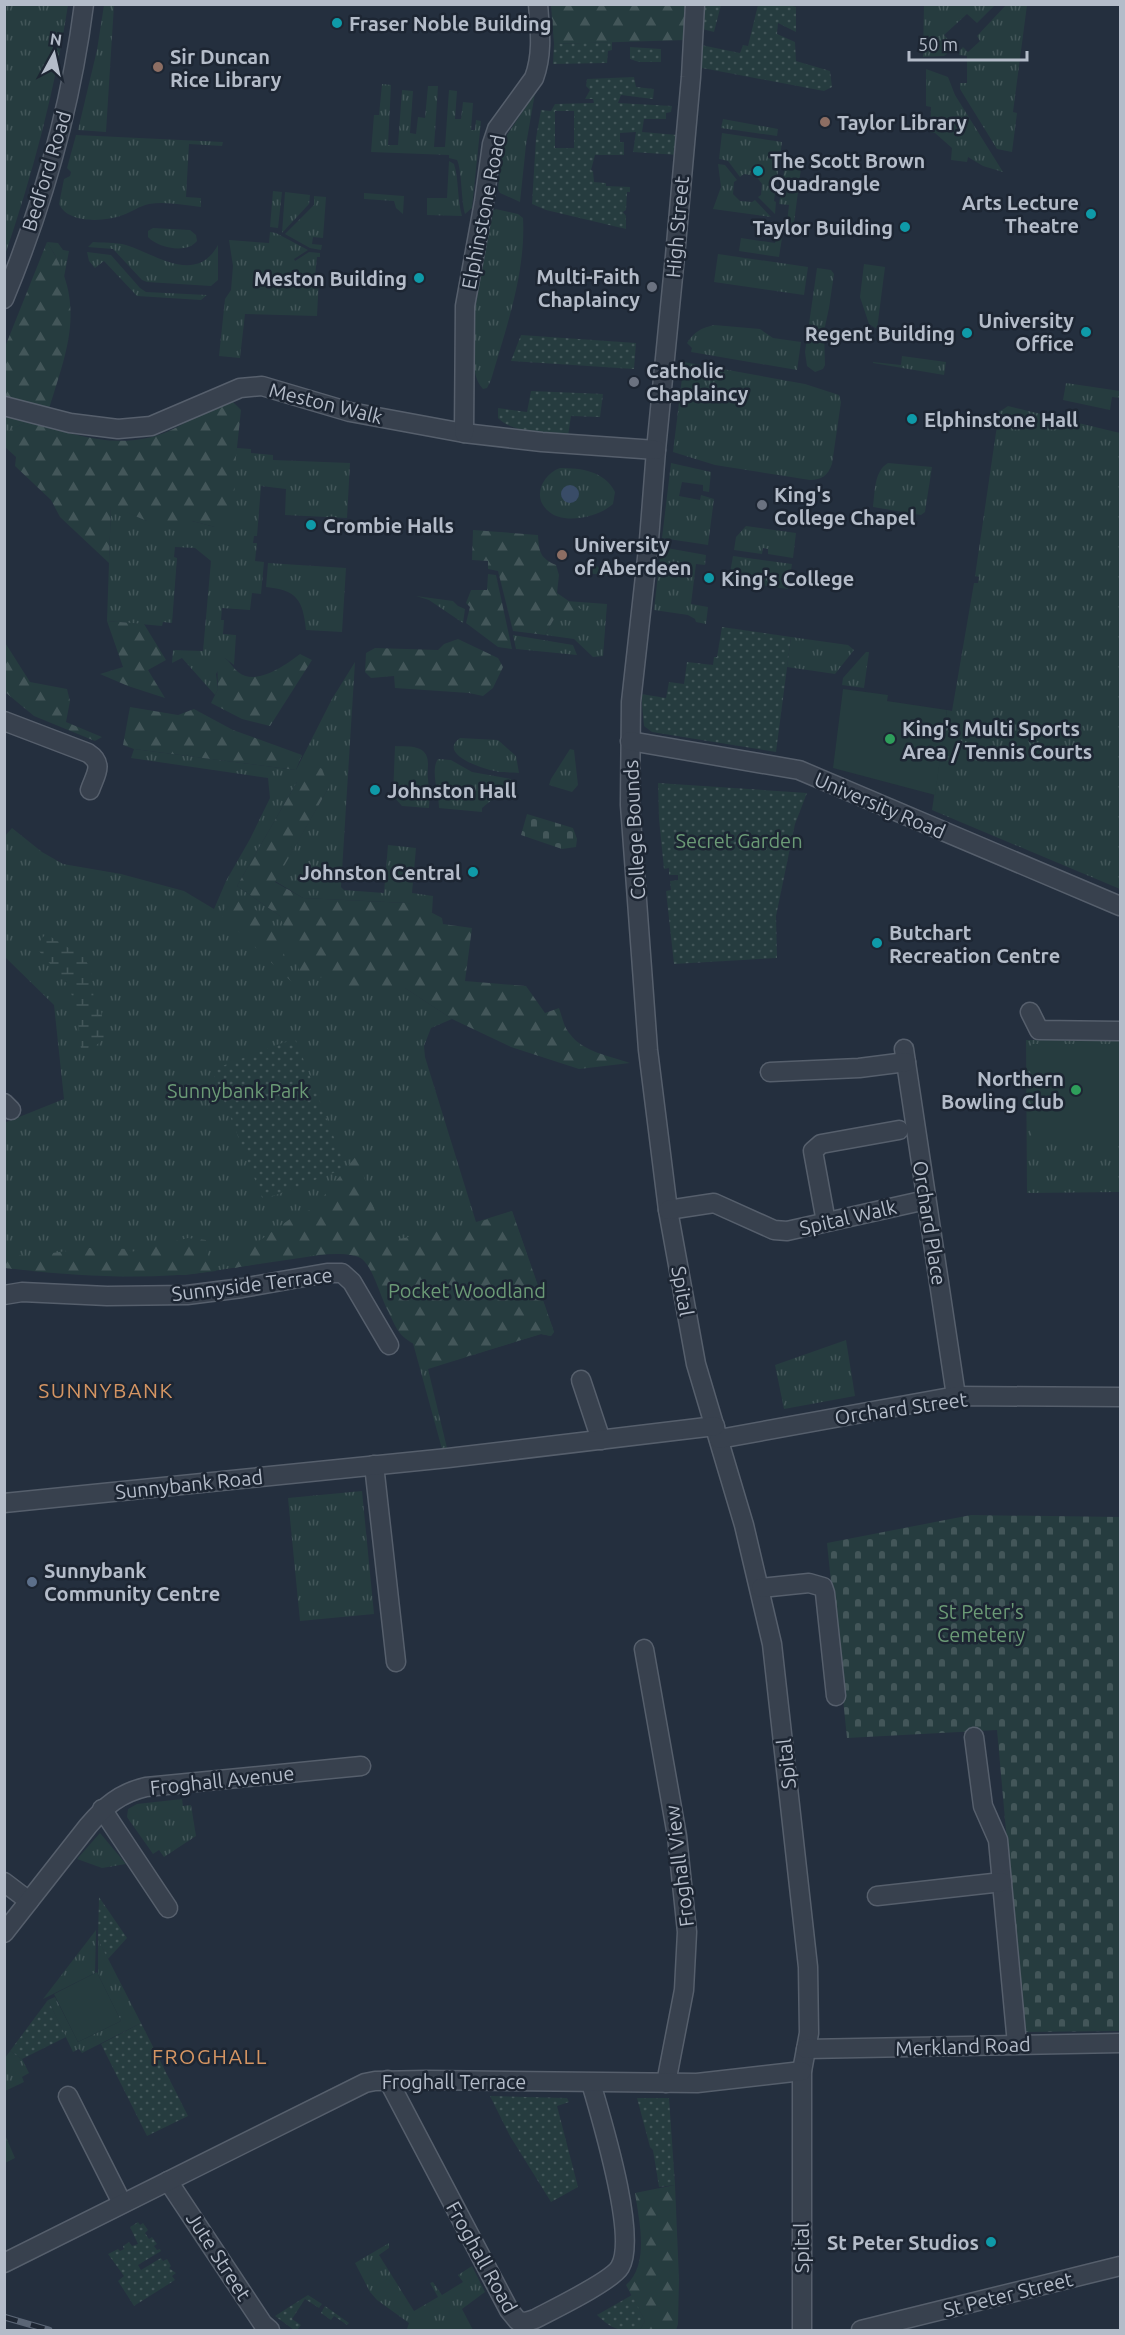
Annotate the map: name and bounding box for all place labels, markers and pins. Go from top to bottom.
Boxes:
place label: Fraser Noble Building [349,12,552,35]
marker: Fraser Noble Building [330,16,344,30]
place label: Sir Duncan Rice Library [170,45,282,91]
marker: Sir Duncan Rice Library [151,60,165,74]
place label: Taylor Library [837,111,967,134]
marker: Taylor Library [818,115,832,129]
place label: The Scott Brown Quadrangle [770,149,925,195]
marker: The Scott Brown Quadrangle [751,164,765,178]
place label: Arts Lecture Theatre [962,191,1079,237]
marker: Arts Lecture Theatre [1084,207,1098,221]
place label: Taylor Building [752,216,893,239]
marker: Taylor Building [898,220,912,234]
place label: Multi-Faith Chaplaincy [536,265,640,311]
place label: Meston Building [254,267,407,290]
marker: Meston Building [412,271,426,285]
marker: Multi-Faith Chaplaincy [645,280,659,294]
place label: University Office [978,309,1074,355]
place label: Regent Building [805,322,955,345]
marker: University Office [1079,325,1093,339]
marker: Regent Building [960,326,974,340]
place label: Catholic Chaplaincy [646,359,749,405]
marker: Catholic Chaplaincy [627,375,641,389]
place label: Elphinstone Hall [924,408,1078,431]
marker: Elphinstone Hall [905,412,919,426]
place label: King's College Chapel [774,483,915,529]
marker: King's College Chapel [755,498,769,512]
place label: Crombie Halls [323,514,454,537]
marker: Crombie Halls [304,518,318,532]
place label: University of Aberdeen [574,533,691,579]
marker: University of Aberdeen [555,548,569,562]
place label: King's College [721,567,854,590]
marker: King's College [702,571,716,585]
place label: King's Multi Sports Area / Tennis Courts [902,717,1092,763]
marker: King's Multi Sports Area / Tennis Courts [883,732,897,746]
place label: Johnston Hall [387,779,517,802]
marker: Johnston Hall [368,783,382,797]
place label: Johnston Central [300,861,461,884]
marker: Johnston Central [466,865,480,879]
place label: Butchart Recreation Centre [889,921,1060,967]
marker: Butchart Recreation Centre [870,936,884,950]
place label: Northern Bowling Club [941,1067,1064,1113]
marker: Northern Bowling Club [1069,1083,1083,1097]
place label: Sunnybank Community Centre [44,1559,220,1605]
marker: Sunnybank Community Centre [25,1575,39,1589]
place label: St Peter Studios [827,2231,979,2254]
marker: St Peter Studios [984,2235,998,2249]

